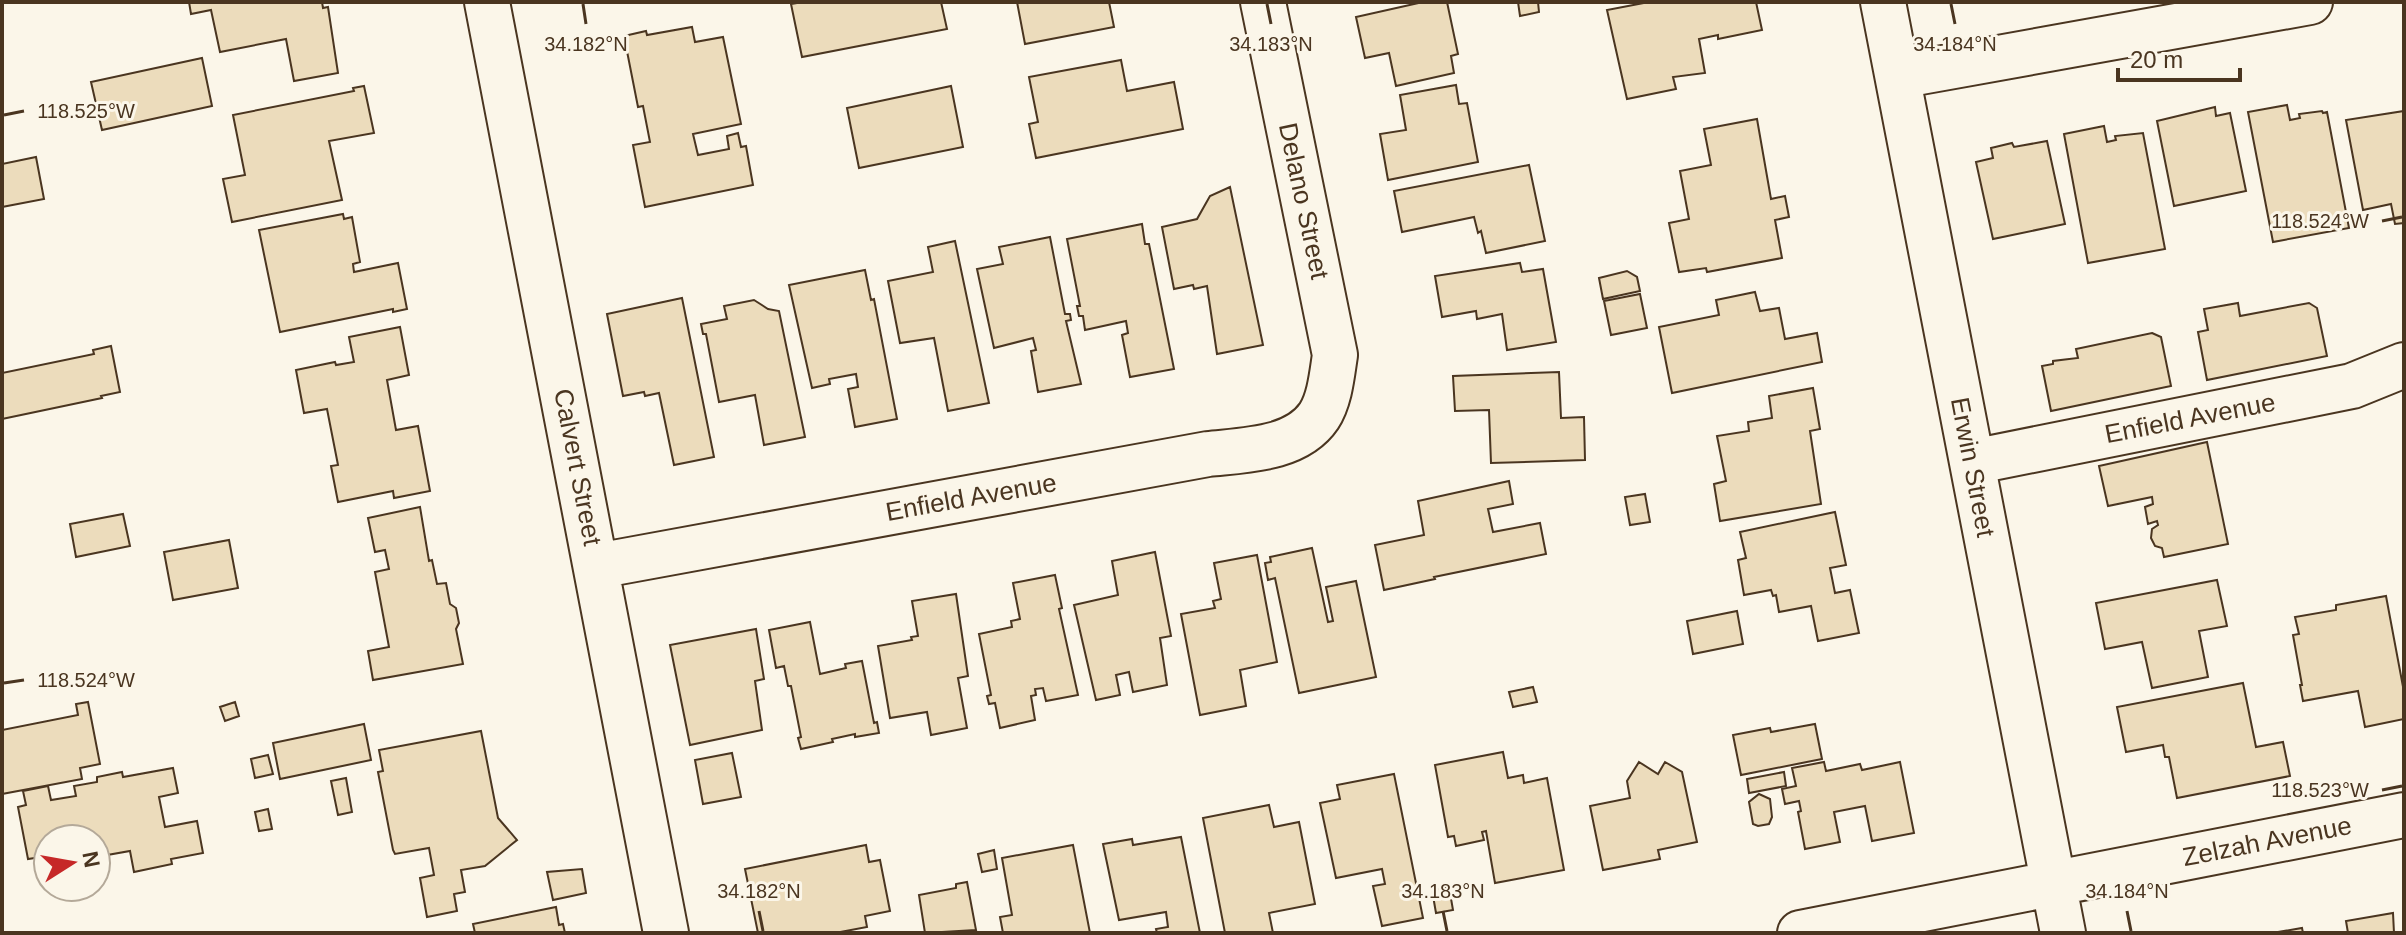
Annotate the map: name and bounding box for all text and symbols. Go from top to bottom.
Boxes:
scale bar [2118,32,2240,82]
text: 34.182°N [544,33,628,55]
text: 34.183°N [1229,33,1313,55]
text: 34.184°N [1913,33,1997,55]
text: 20 m [2130,46,2183,73]
text: 118.525°W [37,100,135,122]
street label: Delano Street [1273,120,1335,283]
text: 118.524°W [2271,210,2369,232]
street label: Calvert Street [548,386,608,549]
street label: Enfield Avenue [2102,387,2278,449]
street label: Erwin Street [1945,395,2001,540]
street label: Enfield Avenue [883,467,1059,527]
text: 118.524°W [37,669,135,691]
text: 118.523°W [2271,779,2369,801]
street label: Zelzah Avenue [2180,810,2354,872]
north arrow [32,823,112,903]
text: N [77,849,105,869]
text: 34.182°N [717,880,801,902]
text: 34.183°N [1401,880,1485,902]
text: 34.184°N [2085,880,2169,902]

